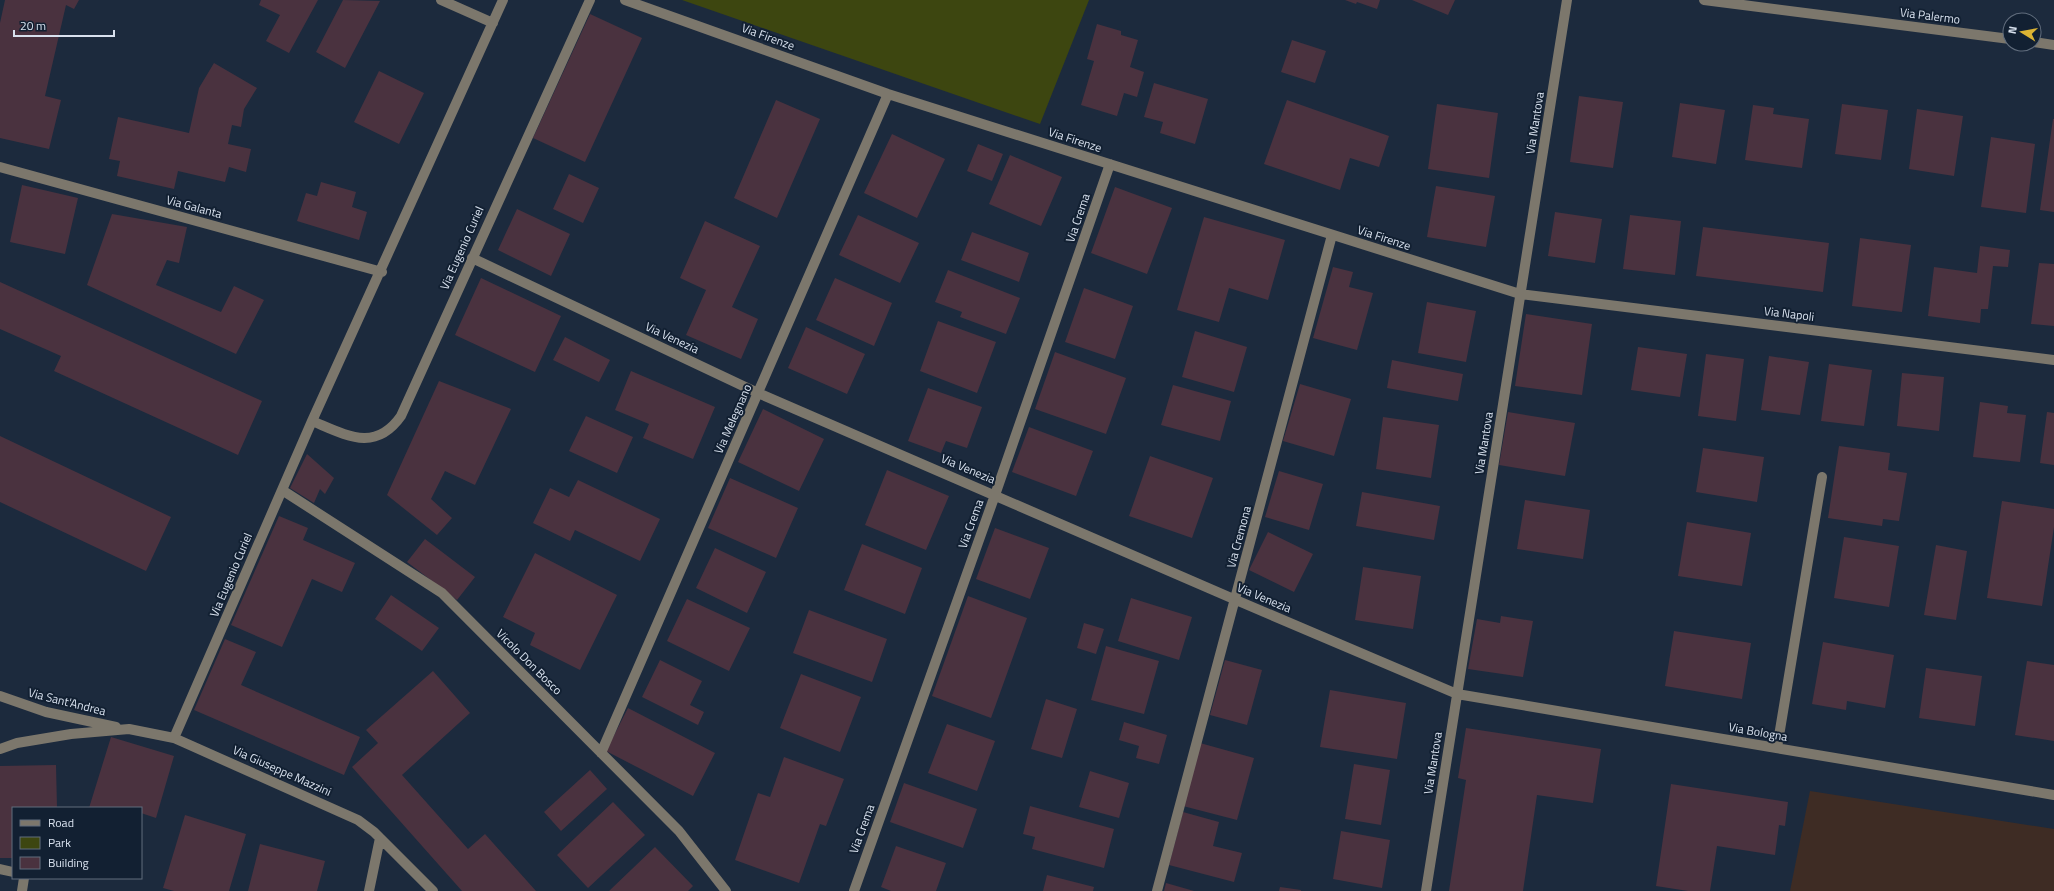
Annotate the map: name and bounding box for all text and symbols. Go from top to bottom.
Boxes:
street label: Via Palermo [1899,2,1961,29]
scale bar [14,12,114,38]
north arrow [2002,12,2042,52]
text: 20 m [20,16,46,35]
street label: Via Firenze [739,18,797,55]
text: N [2004,25,2021,35]
street label: Via Mantova [1520,90,1549,155]
street label: Via Firenze [1046,122,1104,157]
street label: Via Galanta [164,190,224,223]
street label: Via Crema [1060,191,1095,245]
street label: Via Eugenio Curiel [435,203,488,293]
street label: Via Firenze [1355,220,1413,255]
street label: Via Napoli [1763,301,1815,326]
street label: Via Venezia [642,317,702,358]
street label: Via Melegnano [709,381,756,457]
street label: Via Mantova [1469,410,1498,475]
street label: Via Venezia [938,449,998,489]
street label: Via Crema [953,497,988,551]
street label: Via Cremona [1221,504,1256,570]
street label: Via Eugenio Curiel [204,530,257,620]
street label: Via Venezia [1234,578,1294,618]
street label: Vicolo Don Bosco [492,624,567,699]
street label: Via Sant'Andrea [26,683,108,720]
street label: Via Bologna [1727,717,1789,746]
street label: Via Mantova [1418,730,1447,795]
street label: Via Giuseppe Mazzini [230,740,335,801]
street label: Via Crema [844,802,879,856]
legend [12,807,142,879]
text: Road [48,813,74,832]
text: Park [48,833,71,852]
text: Building [48,853,89,872]

